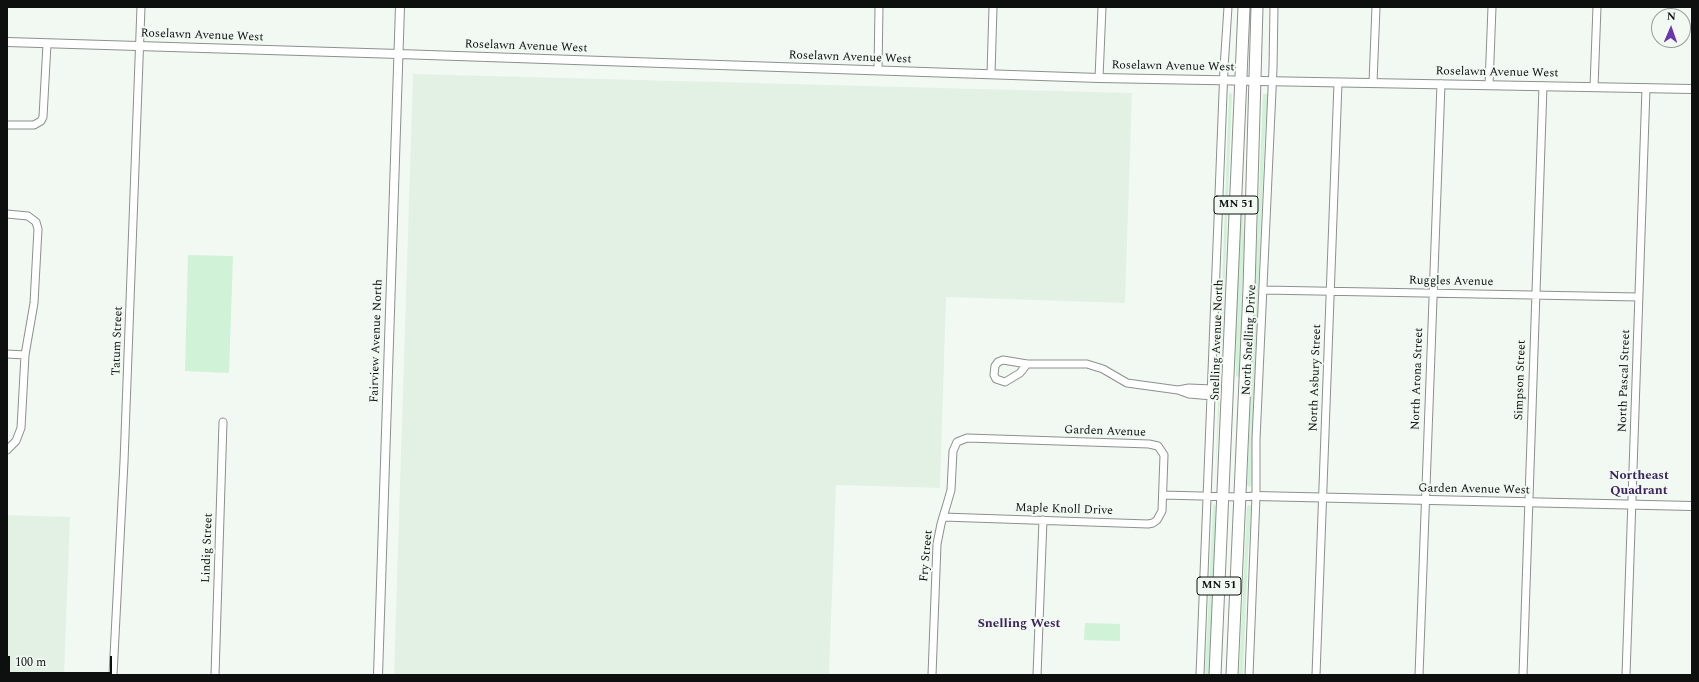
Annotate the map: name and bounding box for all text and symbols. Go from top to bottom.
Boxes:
north arrow [1651,8,1691,48]
text: N [1667,8,1676,25]
street label: Roselawn Avenue West [140,27,264,45]
street label: Roselawn Avenue West [464,38,588,56]
street label: Roselawn Avenue West [788,49,912,67]
street label: Roselawn Avenue West [1111,59,1235,75]
street label: Roselawn Avenue West [1435,65,1559,81]
road number: MN 51 [1214,196,1258,214]
street label: Ruggles Avenue [1409,274,1493,290]
street label: Fairview Avenue North [368,279,386,403]
street label: Snelling Avenue North [1209,279,1227,401]
street label: North Snelling Drive [1240,284,1260,396]
street label: Tatum Street [110,306,126,376]
street label: North Asbury Street [1307,324,1325,432]
street label: North Arona Street [1409,327,1427,431]
street label: North Pascal Street [1616,329,1634,433]
street label: Simpson Street [1512,340,1530,420]
street label: Garden Avenue [1064,423,1146,441]
district label: Northeast Quadrant [1609,468,1669,499]
street label: Garden Avenue West [1418,482,1530,498]
street label: Maple Knoll Drive [1015,501,1113,519]
street label: Lindig Street [200,513,216,583]
street label: Fry Street [918,529,936,583]
road number: MN 51 [1197,577,1241,595]
district label: Snelling West [977,616,1061,632]
scale bar [10,648,114,674]
text: 100 m [15,653,46,672]

